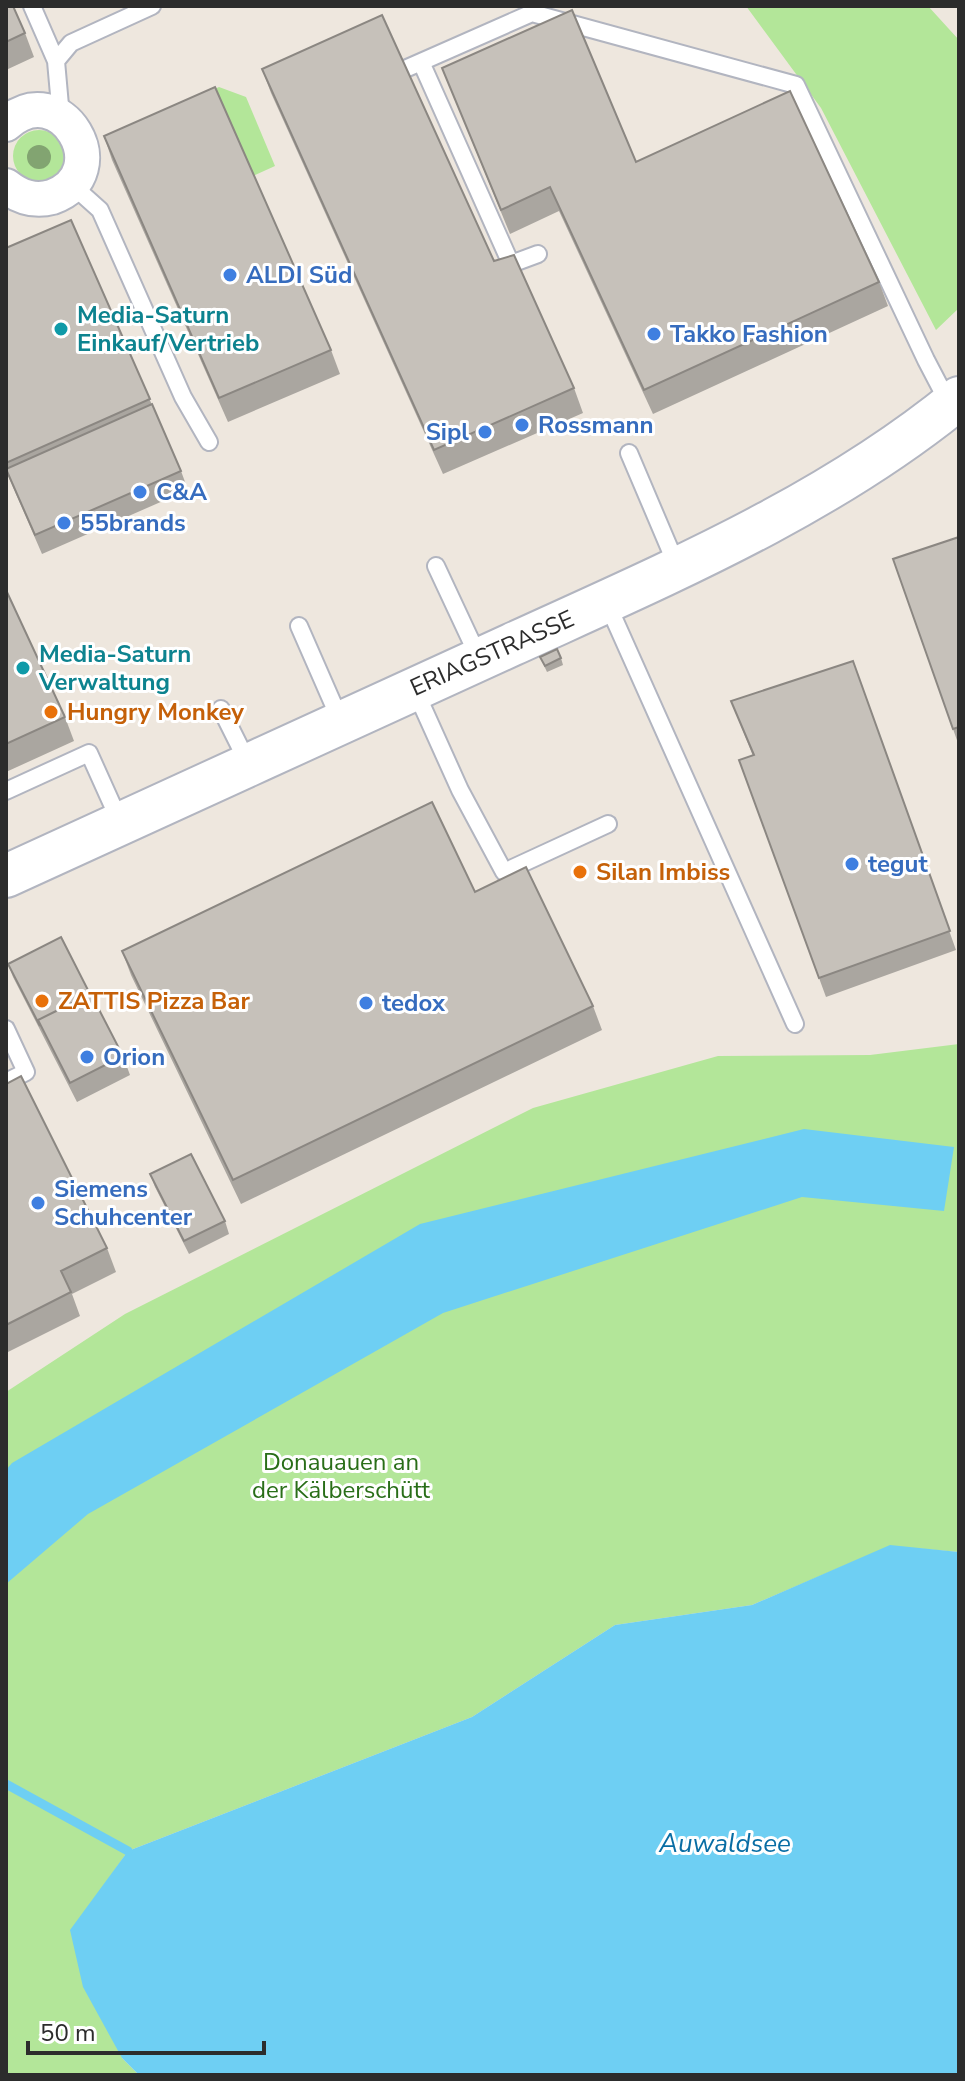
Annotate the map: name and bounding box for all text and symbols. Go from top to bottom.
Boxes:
place label: ALDI Süd [246,259,352,291]
marker: ALDI Süd [221,266,239,284]
place label: Media-Saturn Einkauf/Vertrieb [77,299,259,359]
place label: Takko Fashion [670,318,828,350]
marker: Media-Saturn Einkauf/Vertrieb [52,320,70,338]
marker: Takko Fashion [645,325,663,343]
place label: Rossmann [538,409,654,441]
place label: Sipl [426,416,469,448]
marker: Rossmann [513,416,531,434]
marker: Sipl [476,423,494,441]
place label: C&A [156,476,207,508]
marker: C&A [131,483,149,501]
place label: 55brands [80,507,186,539]
marker: 55brands [55,514,73,532]
street label: ERIAGSTRASSE [405,603,579,703]
place label: Media-Saturn Verwaltung [38,638,191,698]
marker: Media-Saturn Verwaltung [14,659,32,677]
place label: Hungry Monkey [67,696,244,728]
marker: Hungry Monkey [42,703,60,721]
place label: tegut [868,848,928,880]
marker: tegut [843,855,861,873]
place label: Silan Imbiss [596,856,730,888]
marker: Silan Imbiss [571,863,589,881]
place label: ZATTIS Pizza Bar [58,985,250,1017]
place label: tedox [382,987,446,1019]
marker: ZATTIS Pizza Bar [33,992,51,1010]
marker: tedox [357,994,375,1012]
place label: Orion [103,1041,165,1073]
marker: Orion [78,1048,96,1066]
place label: Siemens Schuhcenter [54,1173,193,1233]
marker: Siemens Schuhcenter [29,1194,47,1212]
park label: Donauauen an der Kälberschütt [252,1446,431,1506]
water label: Auwaldsee [658,1826,791,1861]
scale bar [28,2005,264,2055]
text: 50 m [40,2017,96,2049]

